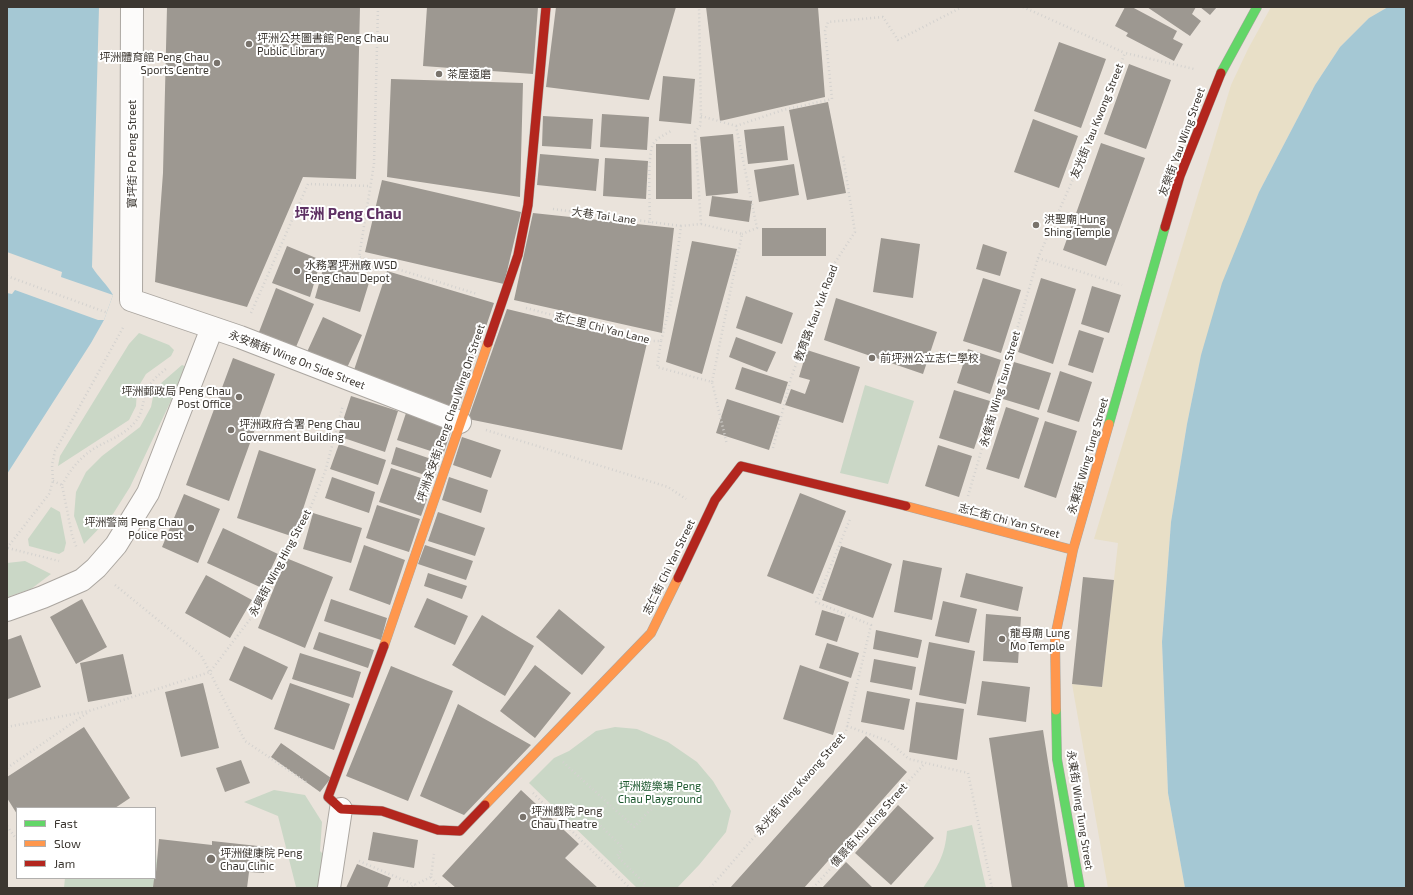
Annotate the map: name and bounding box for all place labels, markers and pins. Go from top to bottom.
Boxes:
place label: 坪洲公共圖書館 Peng Chau Public Library [257,31,389,57]
marker: 坪洲公共圖書館 Peng Chau Public Library [244,39,254,49]
place label: 坪洲體育館 Peng Chau Sports Centre [99,50,209,76]
marker: 坪洲體育館 Peng Chau Sports Centre [212,58,222,68]
place label: 茶屋遠磨 [447,67,491,81]
marker: 茶屋遠磨 [434,69,444,79]
place label: 洪聖廟 Hung Shing Temple [1044,212,1111,238]
marker: 洪聖廟 Hung Shing Temple [1031,220,1041,230]
place label: 水務署坪洲廠 WSD Peng Chau Depot [305,258,397,284]
marker: 水務署坪洲廠 WSD Peng Chau Depot [292,266,302,276]
place label: 前坪洲公立志仁學校 [880,351,979,365]
marker: 前坪洲公立志仁學校 [867,353,877,363]
place label: 坪洲郵政局 Peng Chau Post Office [121,384,231,410]
marker: 坪洲郵政局 Peng Chau Post Office [234,392,244,402]
place label: 坪洲政府合署 Peng Chau Government Building [239,417,360,443]
marker: 坪洲政府合署 Peng Chau Government Building [226,425,236,435]
place label: 坪洲警崗 Peng Chau Police Post [84,515,183,541]
marker: 坪洲警崗 Peng Chau Police Post [186,523,196,533]
place label: 龍母廟 Lung Mo Temple [1010,626,1070,652]
marker: 龍母廟 Lung Mo Temple [997,634,1007,644]
place label: 坪洲戲院 Peng Chau Theatre [531,804,602,830]
marker: 坪洲戲院 Peng Chau Theatre [518,812,528,822]
place label: 坪洲健康院 Peng Chau Clinic [220,846,302,872]
marker: 坪洲健康院 Peng Chau Clinic [205,853,217,865]

